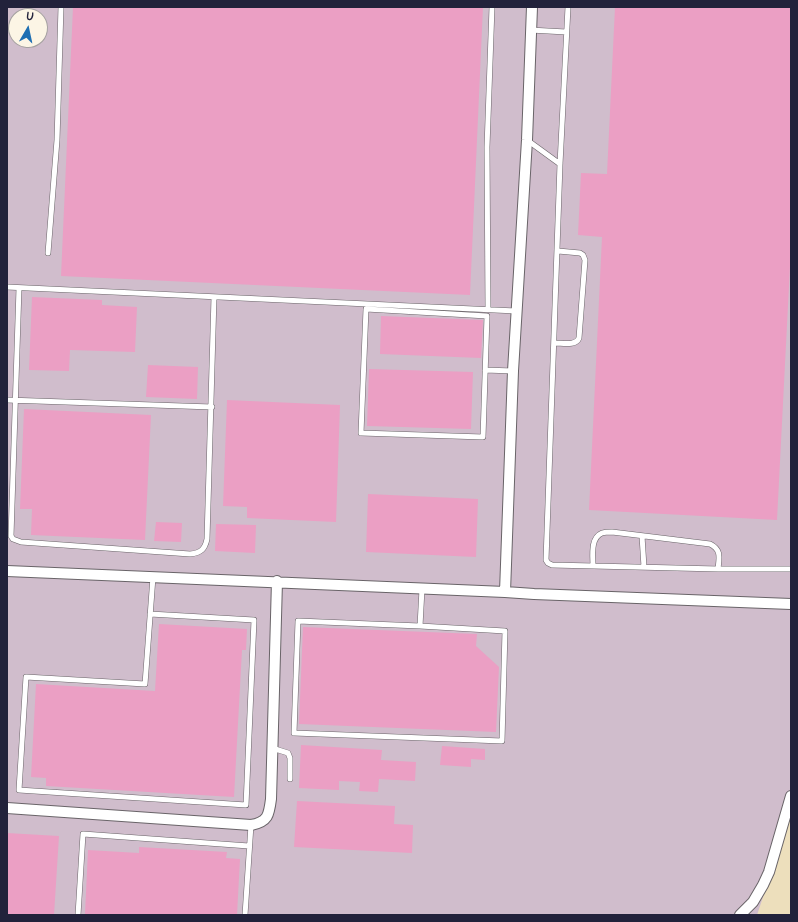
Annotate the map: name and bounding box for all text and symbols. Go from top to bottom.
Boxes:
north arrow [8,8,48,48]
text: U [25,10,34,24]

